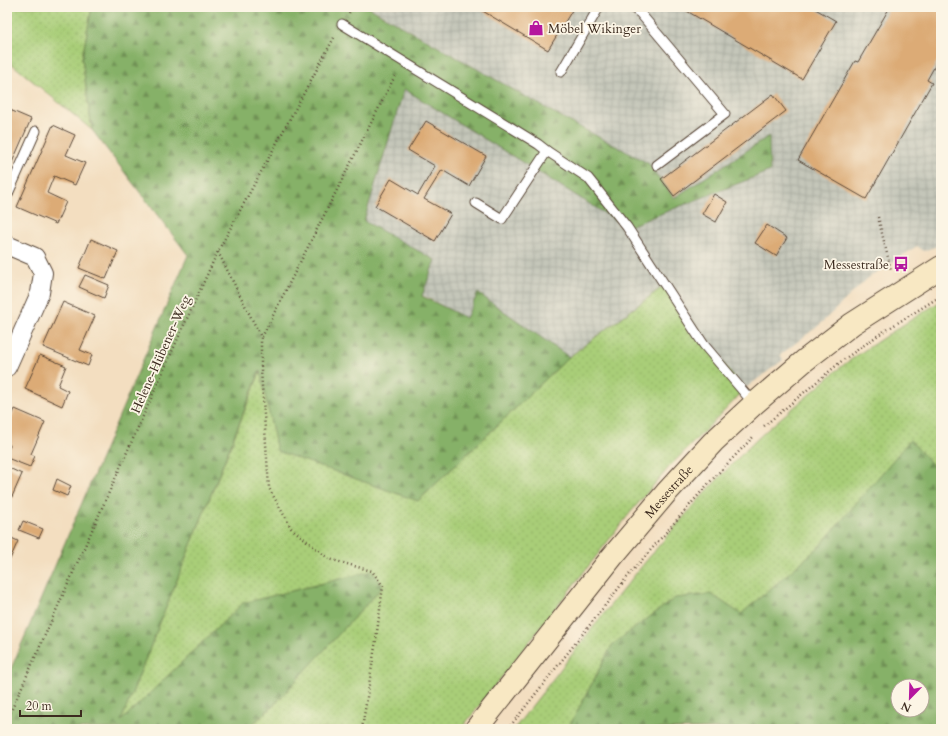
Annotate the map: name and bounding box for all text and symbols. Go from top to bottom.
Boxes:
shop icon: Möbel Wikinger [527,19,545,37]
place label: Möbel Wikinger [548,20,641,38]
bus stop icon: Messestraße [892,255,910,273]
place label: Messestraße [824,256,889,274]
street label: Helene-Hübener-Weg [127,292,195,416]
street label: Messestraße [641,461,698,522]
north arrow [890,678,930,718]
scale bar [20,692,81,718]
text: 20 m [26,698,53,714]
text: N [899,698,914,716]

